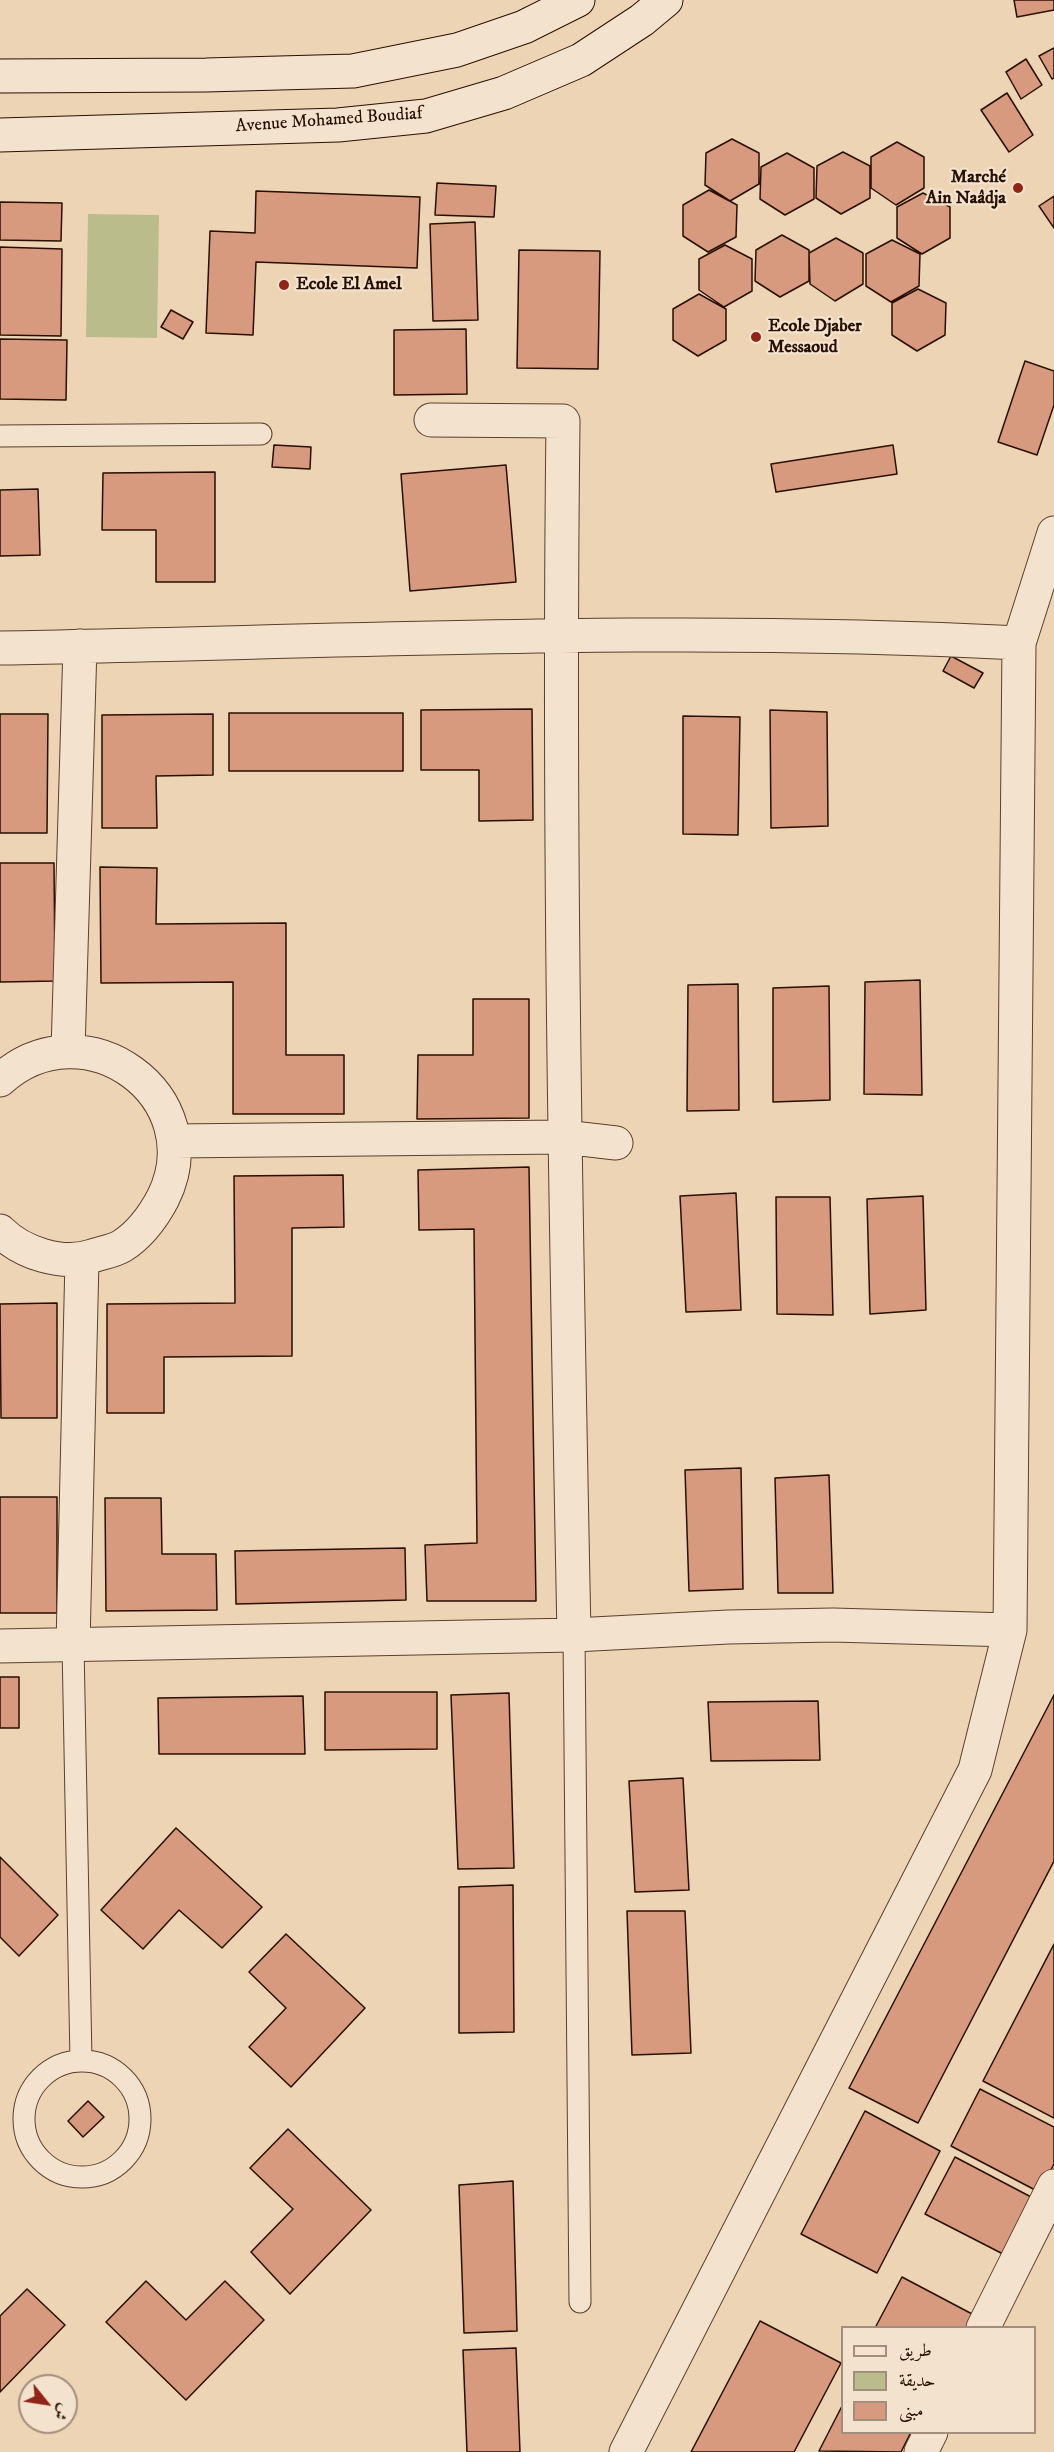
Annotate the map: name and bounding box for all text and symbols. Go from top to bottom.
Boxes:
street label: Avenue Mohamed Boudiaf [235,104,423,138]
place label: Marché Ain Naâdja [926,167,1006,210]
marker: Marché Ain Naâdja [1011,181,1025,195]
place label: Ecole El Amel [296,274,402,296]
marker: Ecole El Amel [277,278,291,292]
place label: Ecole Djaber Messaoud [768,316,862,358]
marker: Ecole Djaber Messaoud [749,330,763,344]
legend [841,2326,1036,2434]
text: طريق [899,2340,932,2362]
text: حديقة [899,2370,935,2392]
north arrow [18,2374,78,2434]
text: ش [49,2400,74,2424]
text: مبنى [899,2400,924,2422]

